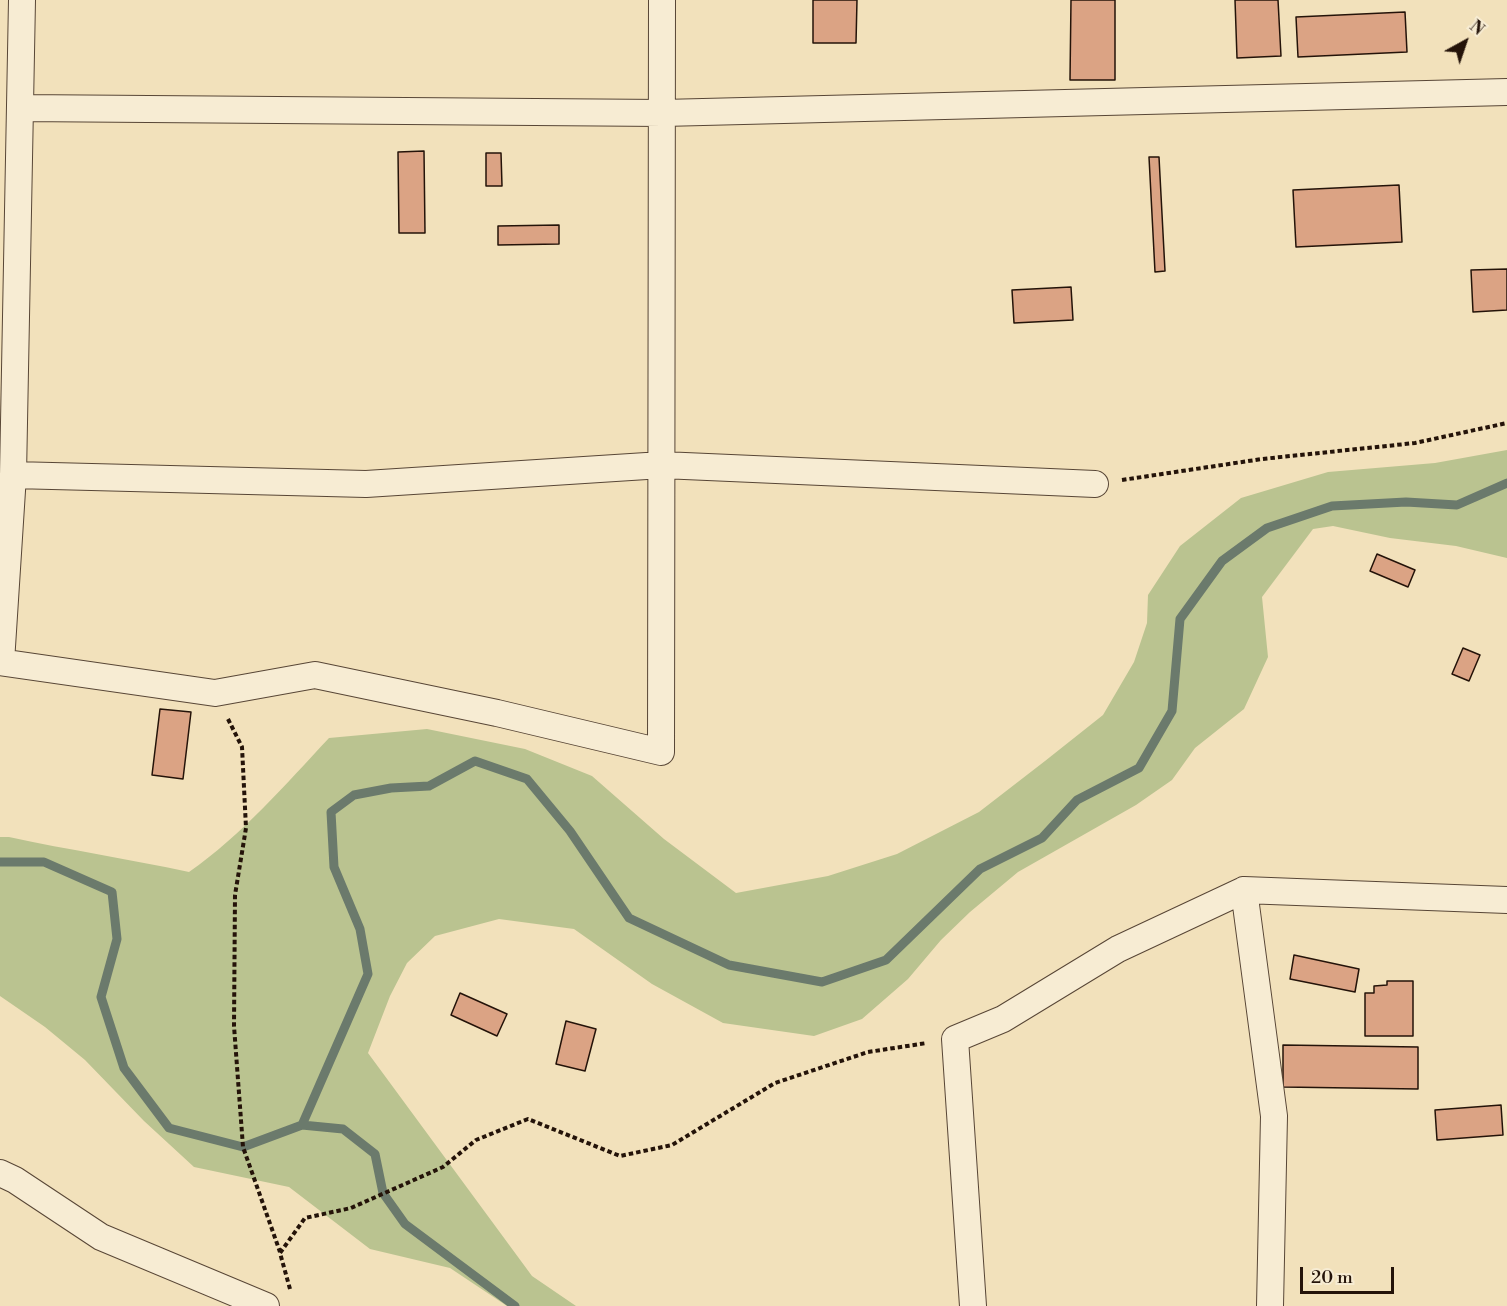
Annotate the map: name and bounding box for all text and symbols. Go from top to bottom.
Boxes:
north arrow [1435,12,1495,72]
text: N [1465,16,1488,40]
scale bar [1303,1255,1398,1293]
text: 20 m [1311,1266,1353,1289]

